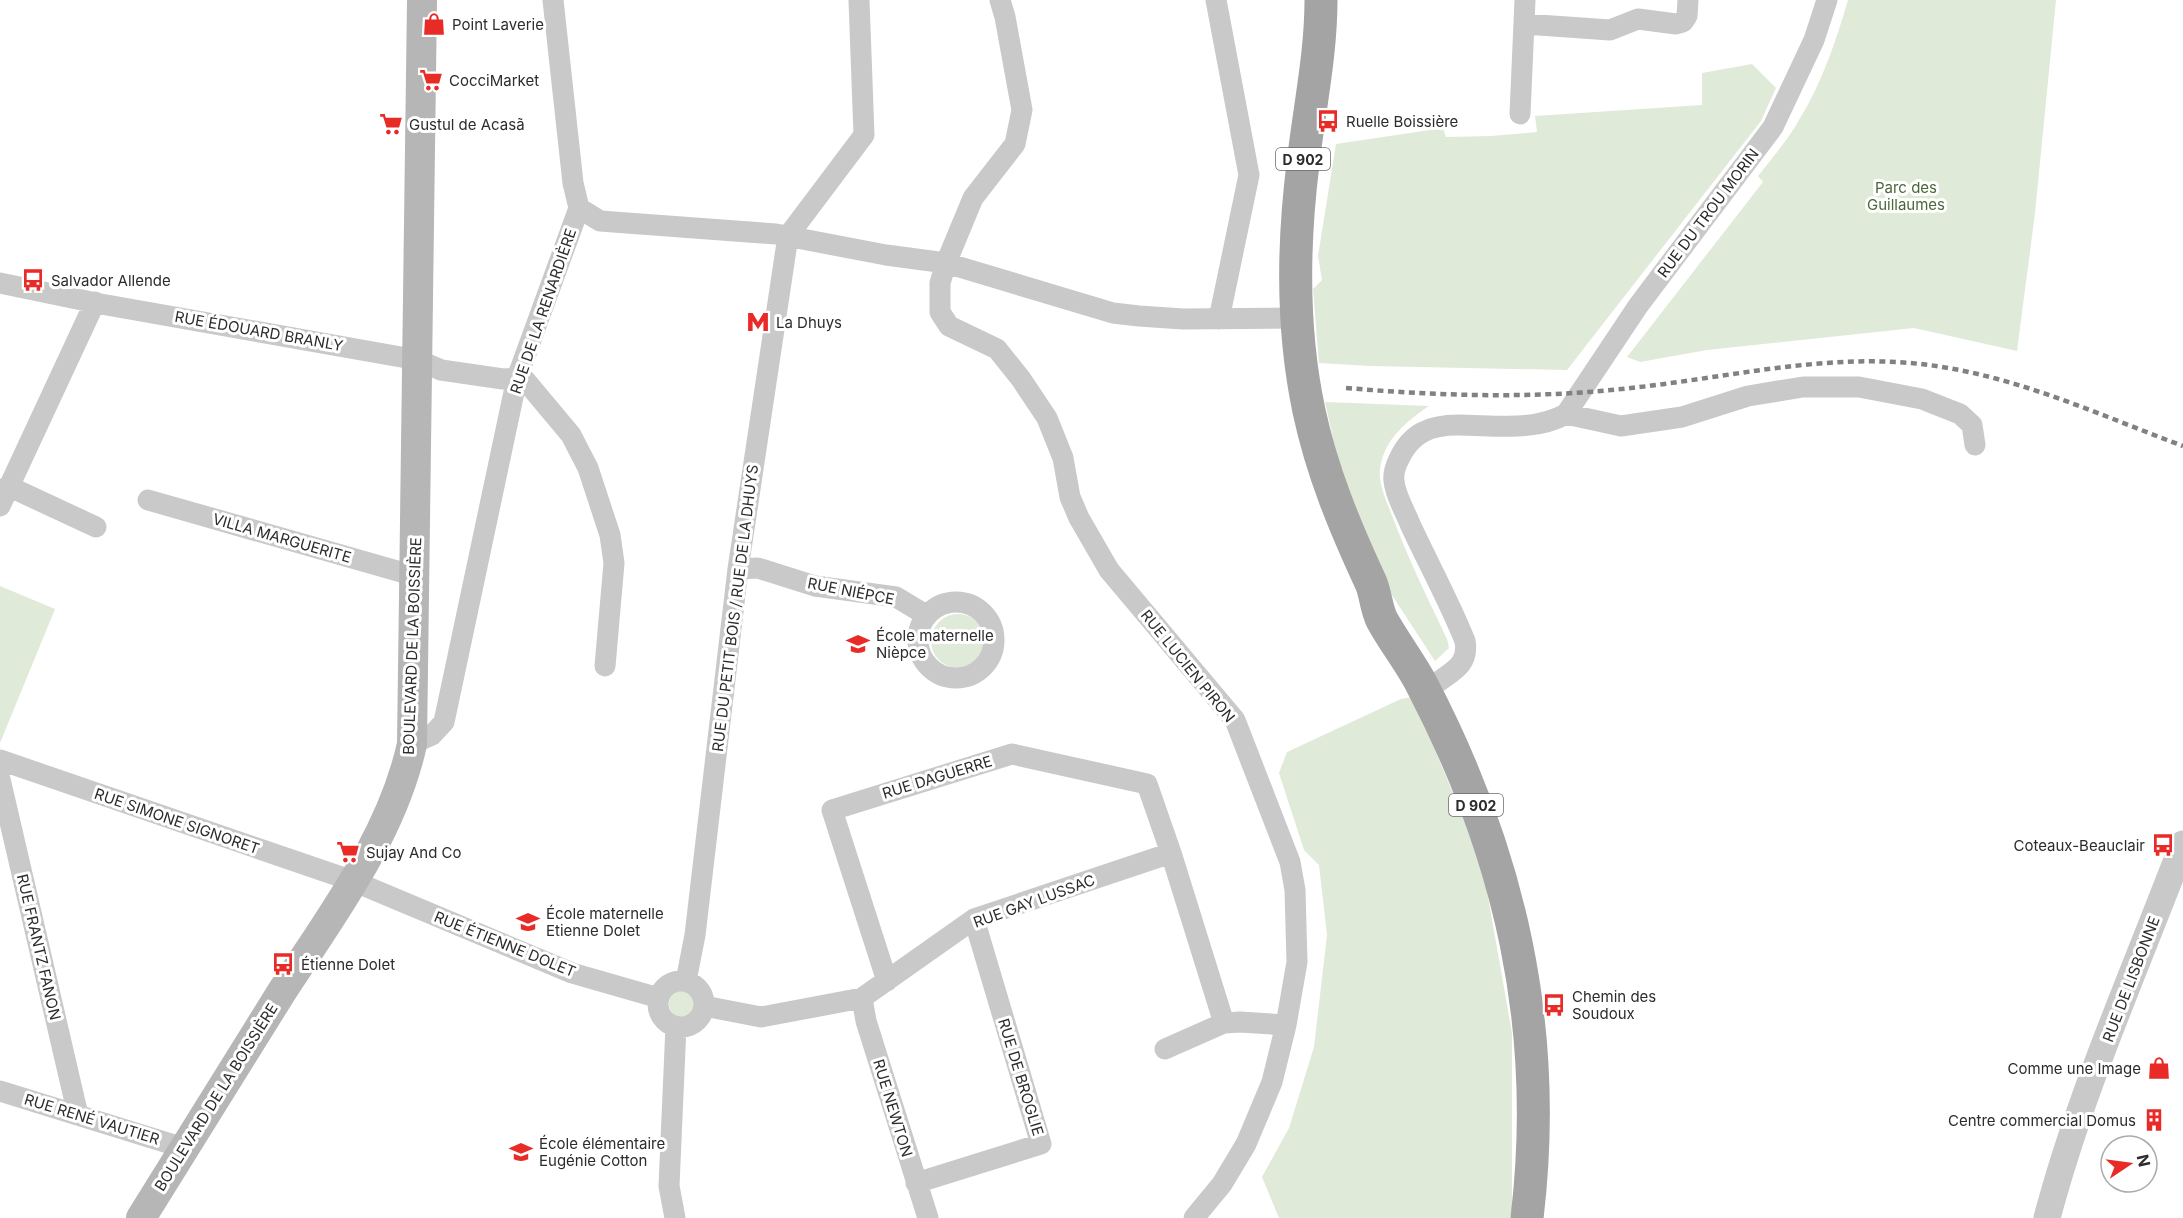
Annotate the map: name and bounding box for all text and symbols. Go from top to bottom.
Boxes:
shop icon: Point Laverie [421,11,447,37]
place label: Point Laverie [452,15,544,34]
supermarket icon: CocciMarket [418,67,444,93]
place label: CocciMarket [449,71,539,90]
bus stop icon: Ruelle Boissière [1315,108,1341,134]
supermarket icon: Gustul de Acasã [378,111,404,137]
place label: Ruelle Boissière [1346,112,1458,131]
place label: Gustul de Acasã [409,115,525,134]
street label: RUE DU TROU MORIN [1653,145,1763,281]
road number: D 902 [1276,148,1330,170]
park label: Parc des Guillaumes [1867,178,1945,214]
street label: RUE DE LA RENARDIÈRE [506,226,580,396]
bus stop icon: Salvador Allende [20,267,46,293]
place label: Salvador Allende [51,271,171,290]
street label: RUE ÉDOUARD BRANLY [173,307,345,355]
metro station icon: La Dhuys [745,309,771,335]
place label: La Dhuys [776,313,842,332]
street label: RUE DU PETIT BOIS / RUE DE LA DHUYS [708,463,762,753]
street label: VILLA MARGUERITE [211,509,353,567]
street label: BOULEVARD DE LA BOISSIÈRE [399,537,425,755]
street label: RUE NIÉPCE [806,573,896,609]
street label: RUE LUCIEN PIRON [1137,606,1239,726]
place label: École maternelle Nièpce [876,626,994,662]
school or university icon: École maternelle Nièpce [845,631,871,657]
street label: RUE DAGUERRE [880,751,994,803]
street label: RUE SIMONE SIGNORET [92,784,262,858]
road number: D 902 [1449,794,1503,816]
bus stop icon: Coteaux-Beauclair [2150,832,2176,858]
place label: Coteaux-Beauclair [2013,836,2145,855]
supermarket icon: Sujay And Co [335,839,361,865]
place label: Sujay And Co [366,843,462,862]
street label: RUE GAY LUSSAC [971,870,1098,932]
street label: RUE FRANTZ FANON [13,872,65,1022]
place label: École maternelle Etienne Dolet [546,904,664,940]
street label: RUE ÉTIENNE DOLET [431,907,579,981]
school or university icon: École maternelle Etienne Dolet [515,909,541,935]
street label: RUE DE LISBONNE [2098,913,2164,1045]
bus stop icon: Étienne Dolet [270,951,296,977]
place label: Étienne Dolet [301,955,395,974]
place label: Chemin des Soudoux [1572,987,1656,1023]
bus stop icon: Chemin des Soudoux [1541,992,1567,1018]
street label: BOULEVARD DE LA BOISSIÈRE [150,1000,282,1194]
street label: RUE DE BROGLIE [994,1016,1048,1138]
shop icon: Comme une Image [2146,1055,2172,1081]
street label: RUE NEWTON [869,1057,917,1159]
place label: Comme une Image [2008,1059,2141,1078]
street label: RUE RENÉ VAUTIER [22,1089,162,1149]
building icon: Centre commercial Domus [2141,1107,2167,1133]
place label: Centre commercial Domus [1948,1111,2136,1130]
place label: École élémentaire Eugénie Cotton [539,1134,665,1170]
north arrow [2099,1134,2159,1194]
school or university icon: École élémentaire Eugénie Cotton [508,1139,534,1165]
text: N [2132,1152,2155,1169]

